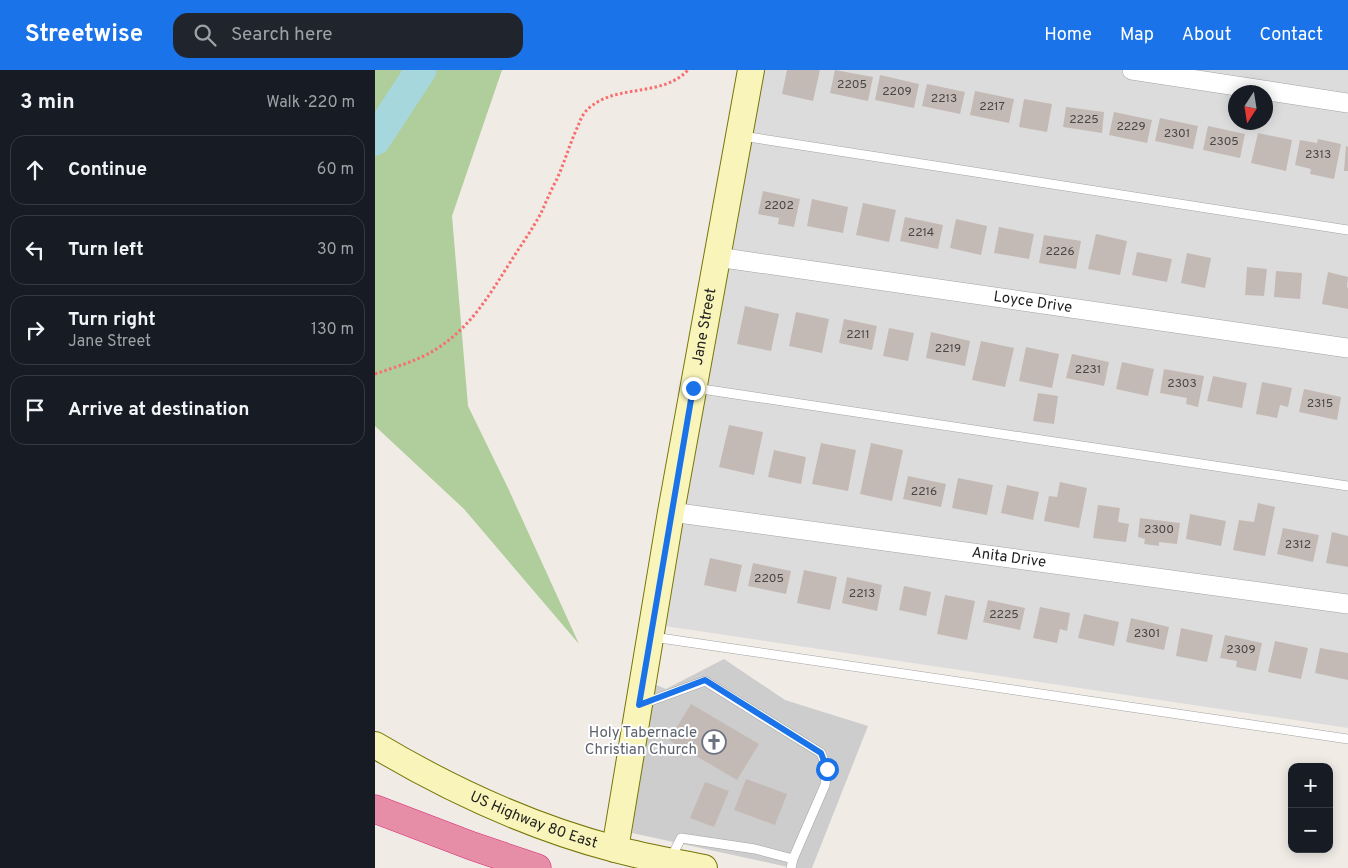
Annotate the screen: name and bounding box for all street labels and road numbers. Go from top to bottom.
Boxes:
street label: Jane Street [688,287,721,367]
street label: Loyce Drive [992,287,1073,318]
street label: Anita Drive [970,543,1047,572]
street label: US Highway 80 East [467,787,600,853]

